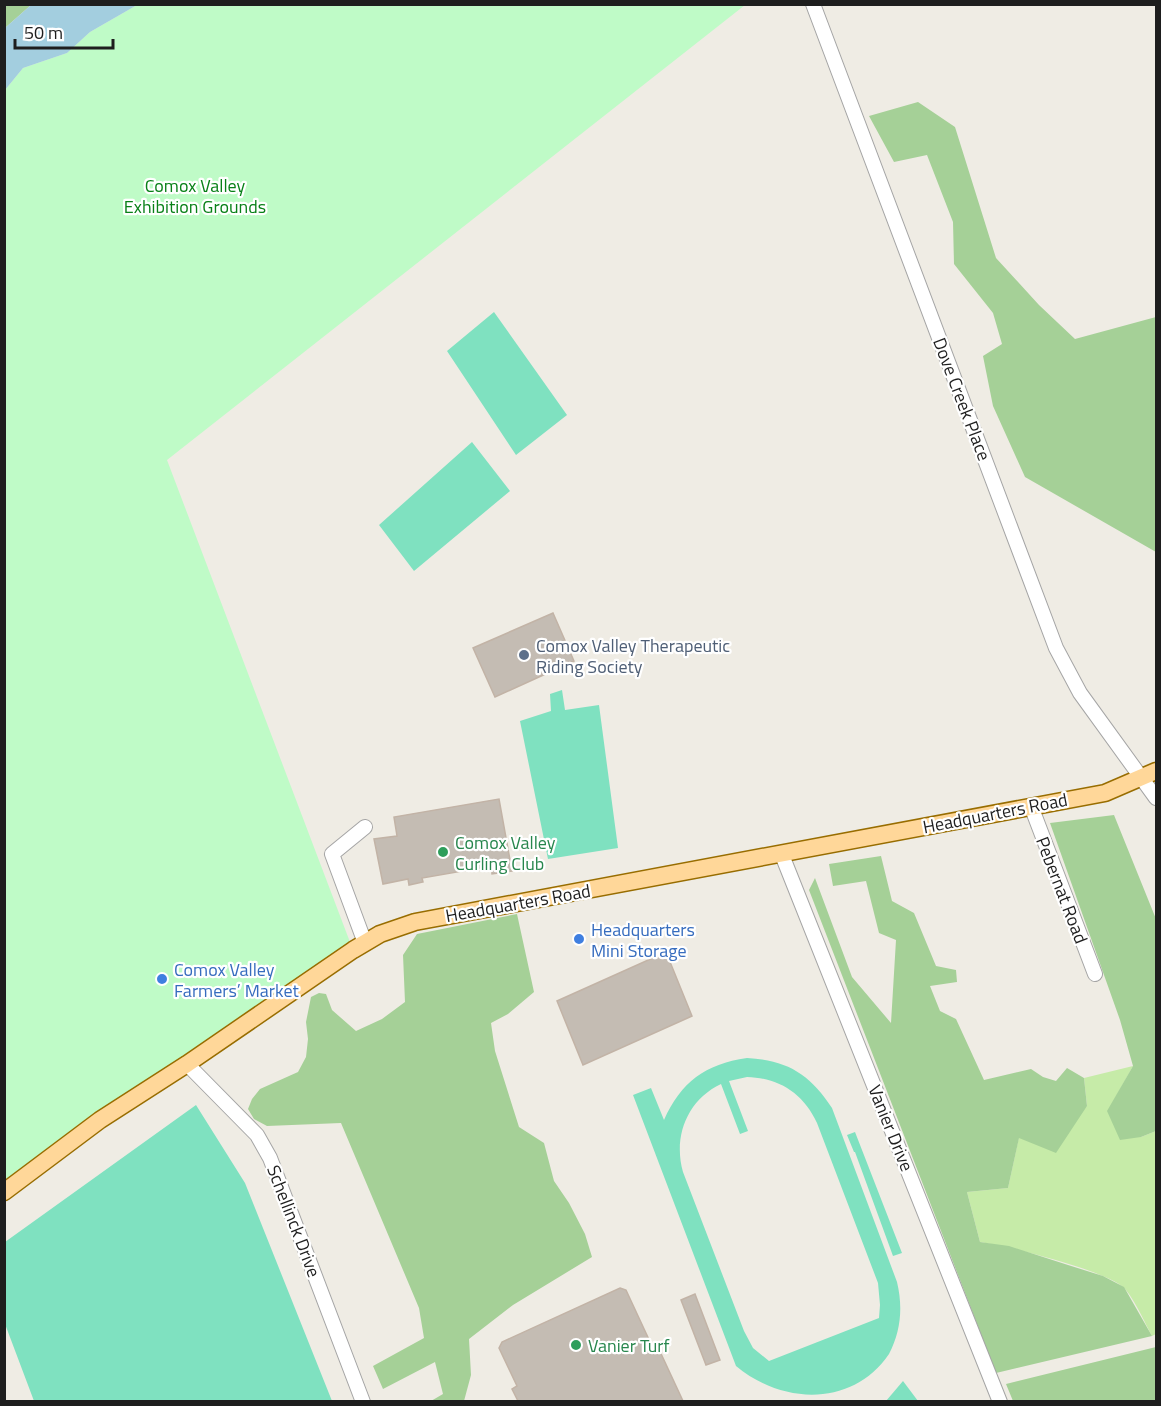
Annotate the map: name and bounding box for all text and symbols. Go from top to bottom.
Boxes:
scale bar [15,12,112,50]
text: 50 m [24,19,63,46]
park label: Comox Valley Exhibition Grounds [124,172,266,220]
street label: Dove Creek Place [926,334,998,464]
place label: Comox Valley Therapeutic Riding Society [536,632,730,680]
marker: Comox Valley Therapeutic Riding Society [517,648,531,662]
street label: Headquarters Road [920,786,1070,840]
place label: Comox Valley Curling Club [455,829,556,877]
street label: Pebernat Road [1029,833,1095,947]
marker: Comox Valley Curling Club [436,845,450,859]
street label: Headquarters Road [443,877,593,929]
place label: Headquarters Mini Storage [591,916,695,964]
marker: Headquarters Mini Storage [572,932,586,946]
place label: Comox Valley Farmers’ Market [174,956,299,1004]
marker: Comox Valley Farmers’ Market [155,972,169,986]
street label: Vanier Drive [861,1081,921,1175]
street label: Schellinck Drive [260,1161,328,1281]
place label: Vanier Turf [588,1332,670,1359]
marker: Vanier Turf [569,1338,583,1352]

